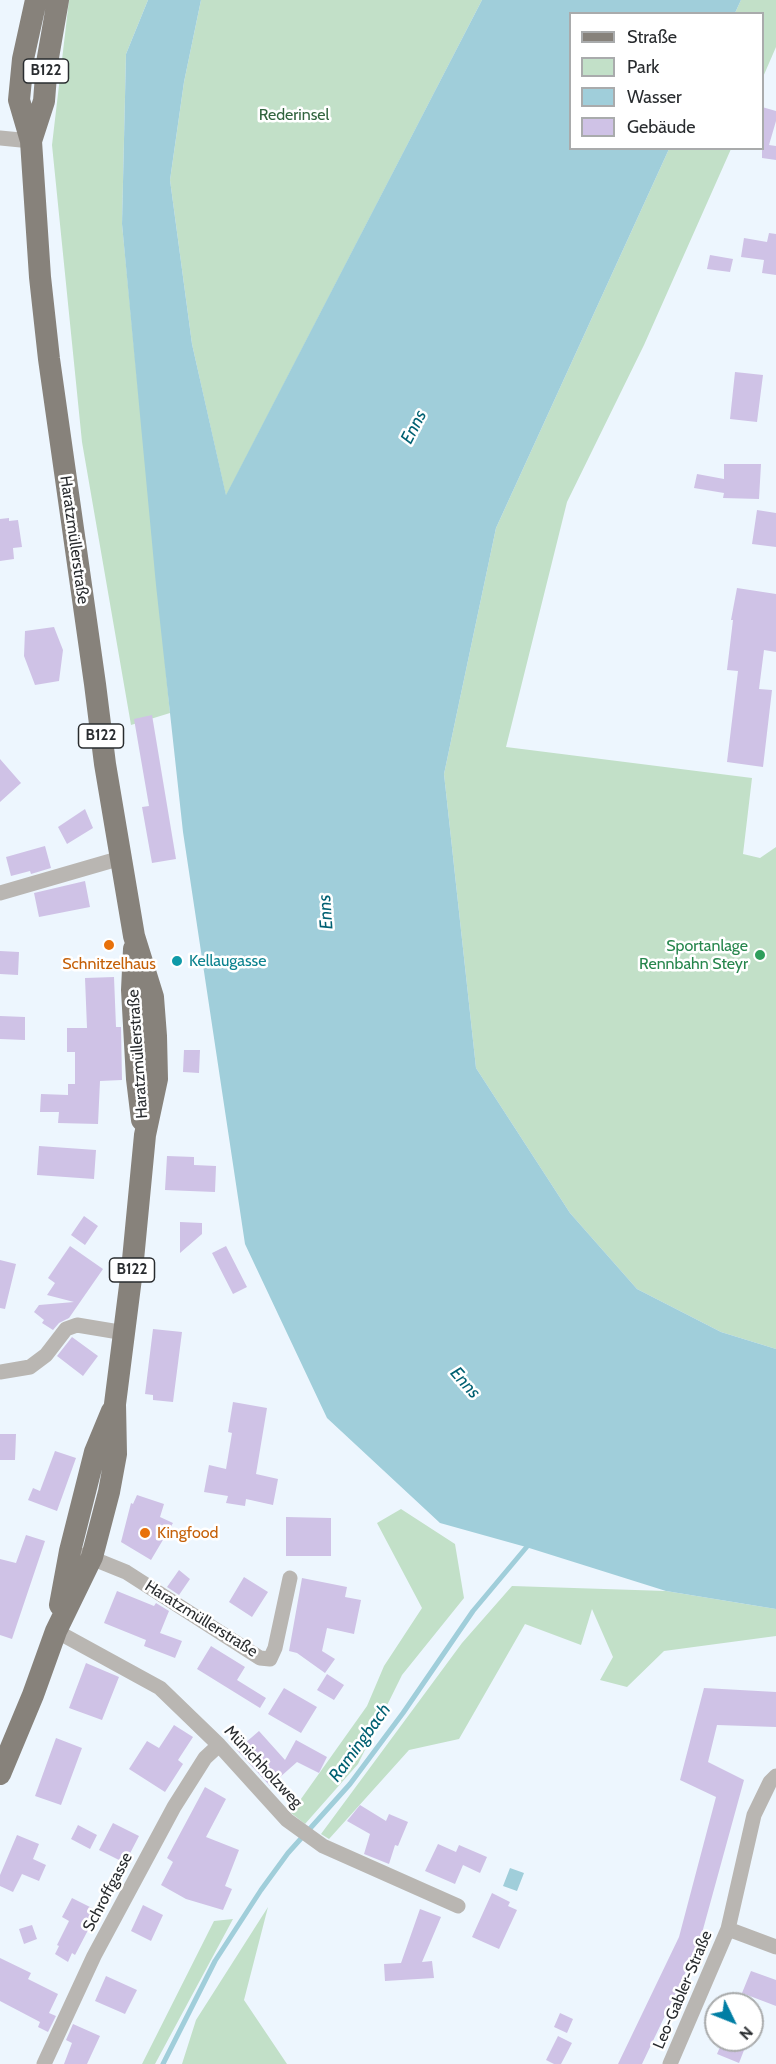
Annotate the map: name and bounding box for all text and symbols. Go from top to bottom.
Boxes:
legend [569,12,764,150]
text: Straße [627,26,677,48]
text: Park [627,56,659,78]
road number: B122 [24,59,68,83]
text: Wasser [627,86,682,108]
park label: Rederinsel [259,105,329,125]
text: Gebäude [627,116,696,138]
water label: Enns [396,407,432,447]
street label: Haratzmüllerstraße [55,475,93,605]
road number: B122 [78,724,124,748]
water label: Enns [314,894,338,930]
place label: Sportanlage Rennbahn Steyr [639,936,748,974]
marker: Schnitzelhaus [102,938,116,952]
marker: Sportanlage Rennbahn Steyr [753,948,767,962]
place label: Kellaugasse [189,951,266,971]
place label: Schnitzelhaus [62,954,156,974]
marker: Kellaugasse [170,954,184,968]
street label: Haratzmüllerstraße [124,989,152,1119]
road number: B122 [110,1258,154,1282]
water label: Enns [445,1363,485,1403]
place label: Kingfood [157,1523,218,1543]
marker: Kingfood [138,1526,152,1540]
street label: Haratzmüllerstraße [141,1577,261,1661]
water label: Ramingbach [324,1700,396,1786]
street label: Münichholzweg [220,1722,306,1812]
street label: Schroffgasse [79,1849,137,1935]
street label: Leo-Gabler-Straße [649,1928,717,2052]
north arrow [704,1992,764,2052]
text: N [735,2023,757,2044]

